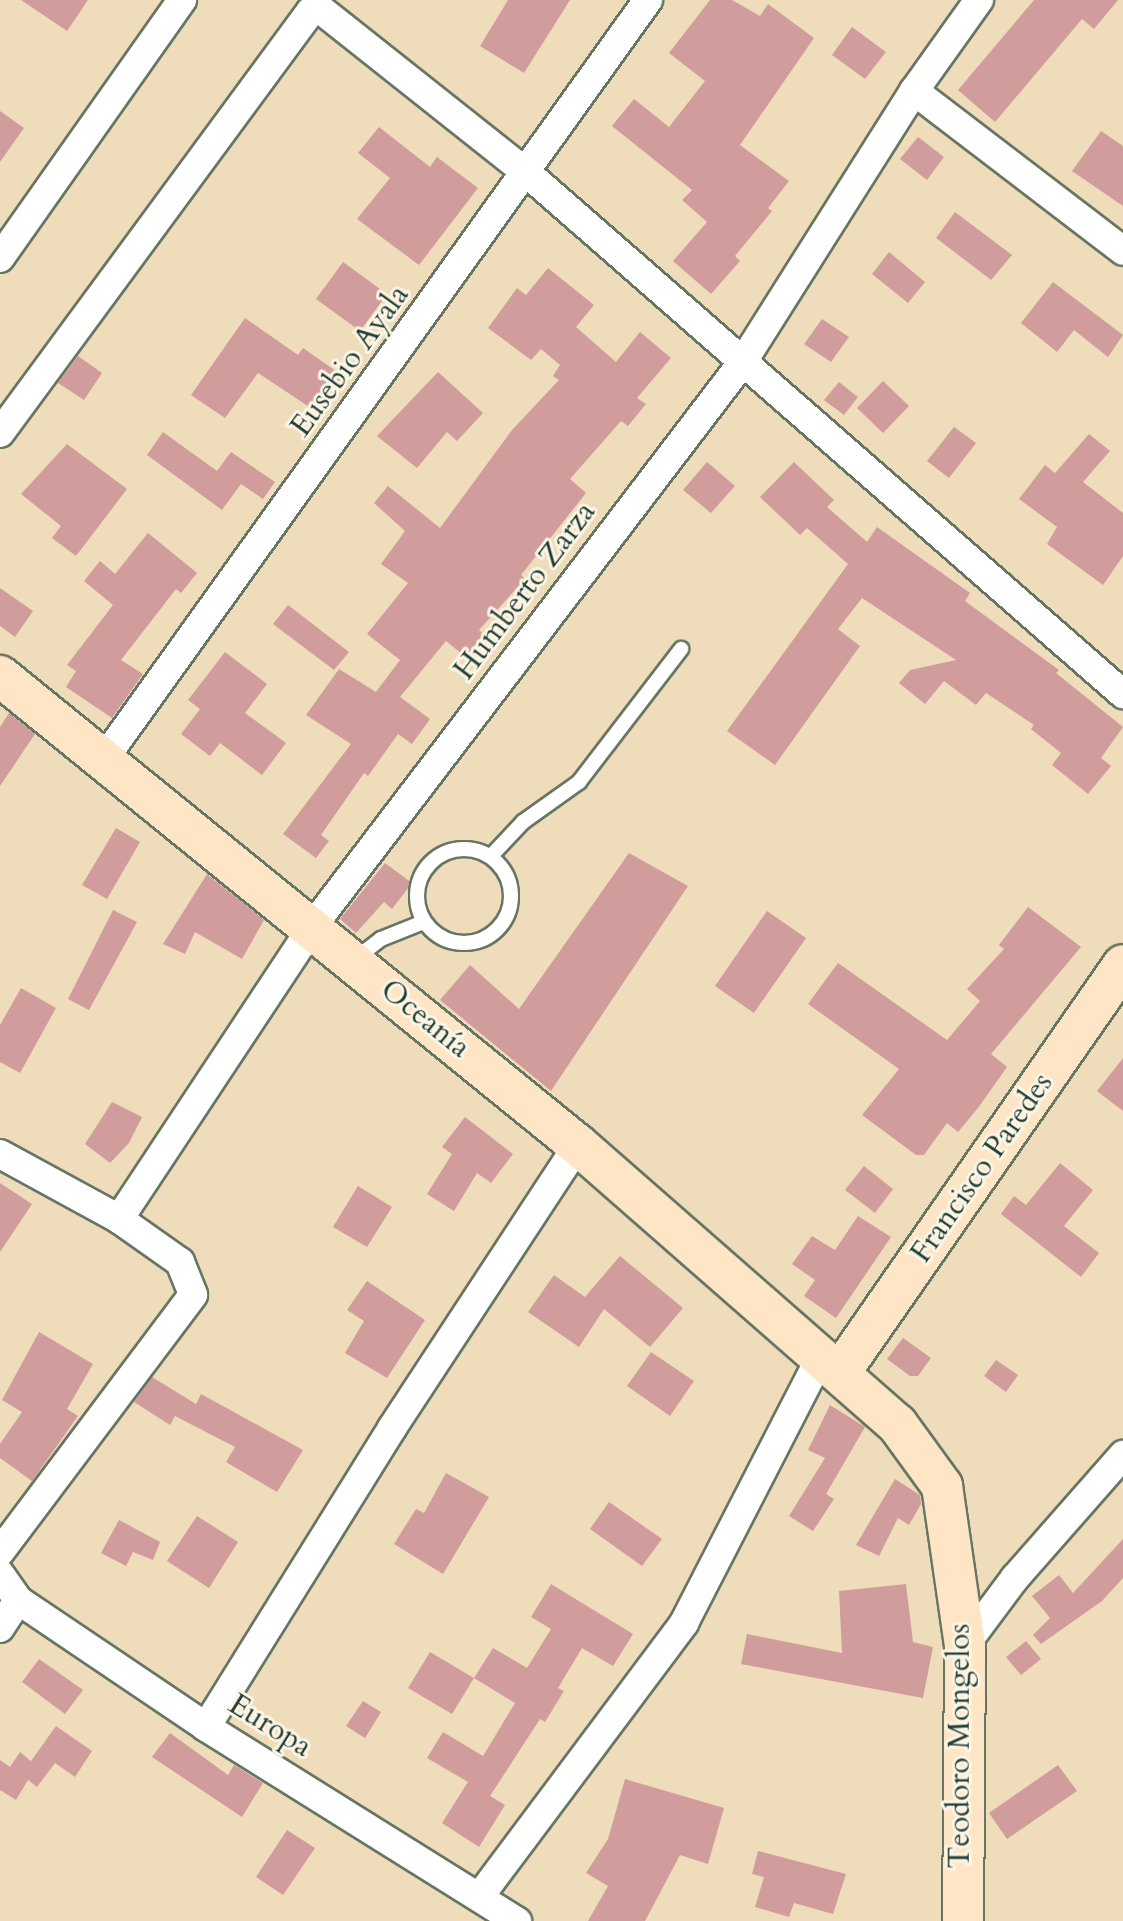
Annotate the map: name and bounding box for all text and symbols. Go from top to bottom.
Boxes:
street label: Eusebio Ayala [283,278,417,444]
street label: Humberto Zarza [447,495,603,687]
street label: Oceanía [373,972,477,1066]
street label: Francisco Paredes [903,1066,1061,1270]
street label: Teodoro Mongelos [942,1623,978,1869]
street label: Europa [222,1687,318,1765]

